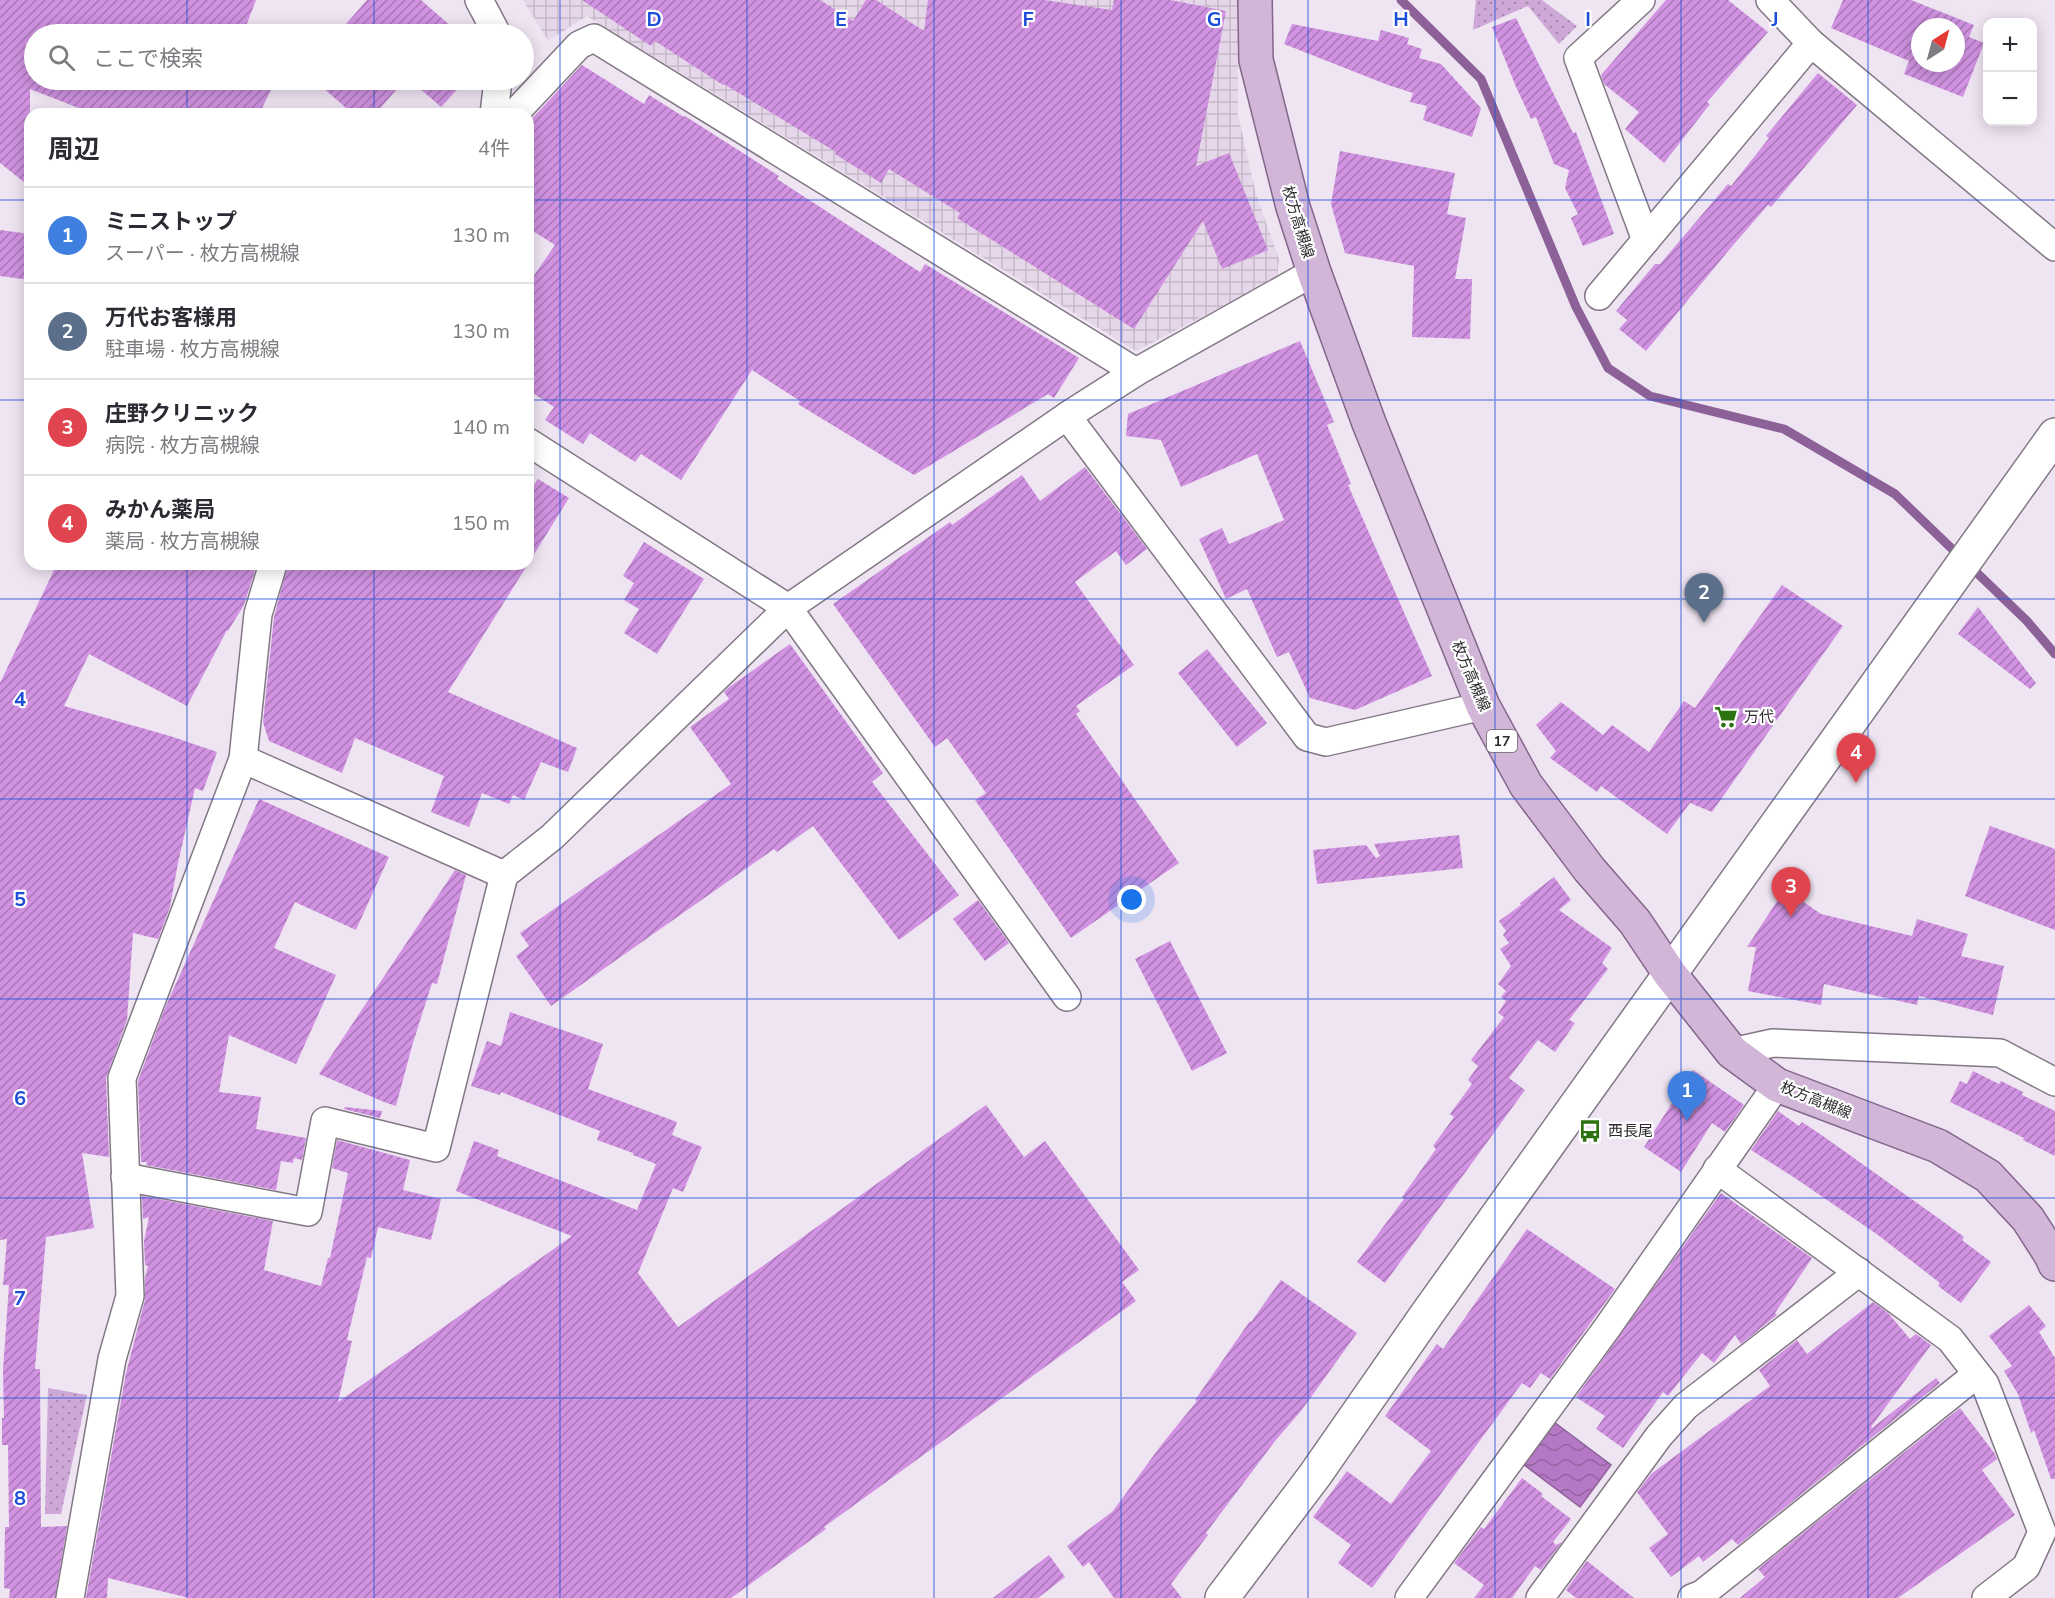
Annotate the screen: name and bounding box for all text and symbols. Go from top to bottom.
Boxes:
text: D [646,6,662,33]
text: E [835,6,847,33]
text: F [1022,6,1034,33]
text: G [1207,6,1221,33]
text: H [1393,6,1409,33]
text: I [1585,6,1591,33]
text: J [1770,6,1779,33]
north arrow [1911,18,1965,72]
map controls [1983,18,2037,126]
button: + [1983,18,2037,72]
search box [24,24,534,90]
icon: search [45,41,78,74]
text: ここで検索 [93,44,203,74]
button: − [1983,72,2037,126]
text: 周辺 [48,132,100,167]
text: 4件 [478,135,510,162]
street label: 枚方高槻線 [1277,183,1319,261]
text: ミニストップ [105,207,237,237]
text: 1 [62,222,74,249]
text: 130 m [452,222,510,249]
text: スーパー · 枚方高槻線 [105,240,300,267]
text: 万代お客様用 [105,303,237,333]
text: 2 [62,318,74,345]
text: 130 m [452,318,510,345]
text: 駐車場 · 枚方高槻線 [105,336,280,363]
text: 庄野クリニック [105,399,259,429]
text: 3 [62,414,74,441]
text: 140 m [452,414,510,441]
text: 病院 · 枚方高槻線 [105,432,260,459]
text: みかん薬局 [105,495,215,525]
text: 4 [62,510,74,537]
text: 150 m [452,510,510,537]
text: 薬局 · 枚方高槻線 [105,528,260,555]
pin: 2 [1684,574,1724,623]
street label: 枚方高槻線 [1447,638,1495,714]
text: 4 [14,686,26,713]
supermarket icon: 万代 [1713,704,1739,730]
place label: 万代 [1744,707,1774,727]
road number: 17 [1487,730,1517,752]
pin: 4 [1836,734,1876,783]
pin: 3 [1772,868,1810,917]
your location [1117,885,1146,914]
text: 5 [14,886,26,913]
pin: 1 [1668,1072,1706,1121]
street label: 枚方高槻線 [1777,1077,1855,1123]
text: 6 [14,1085,26,1112]
bus stop icon: 西長尾 [1577,1118,1603,1144]
place label: 西長尾 [1608,1121,1653,1141]
text: 7 [14,1285,26,1312]
text: 8 [14,1485,26,1512]

